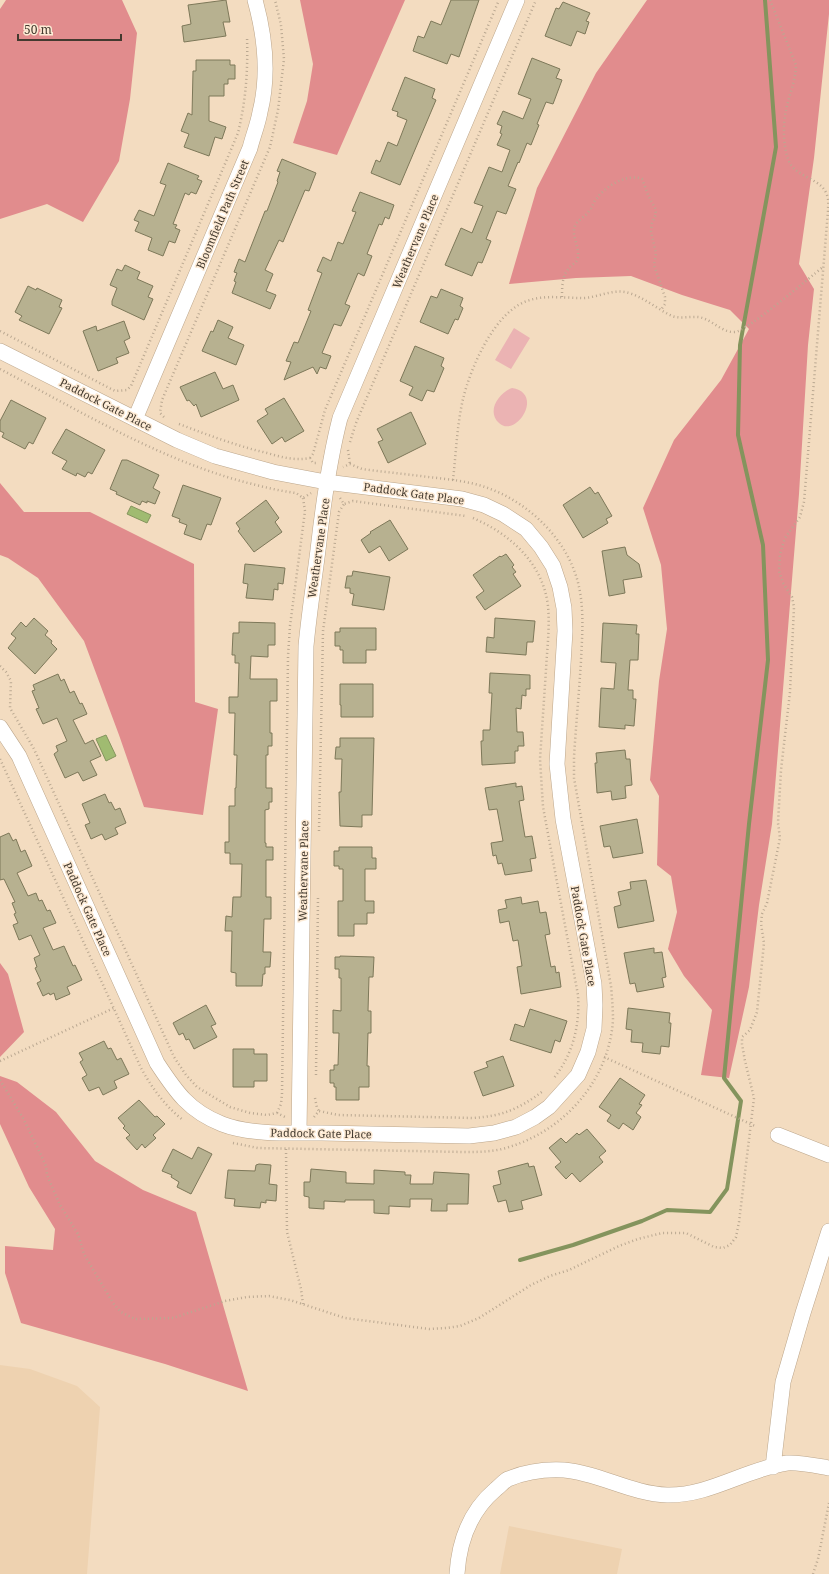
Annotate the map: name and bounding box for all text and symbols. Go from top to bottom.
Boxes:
scale bar [18,16,121,42]
text: 50 m [24,21,52,38]
street label: Bloomfield Path Street [192,157,252,271]
street label: Weathervane Place [388,192,442,290]
street label: Paddock Gate Place [57,374,155,434]
street label: Paddock Gate Place [363,479,465,508]
street label: Weathervane Place [304,497,332,599]
street label: Weathervane Place [295,820,311,922]
street label: Paddock Gate Place [60,860,116,959]
street label: Paddock Gate Place [568,885,600,987]
street label: Paddock Gate Place [270,1125,372,1141]

